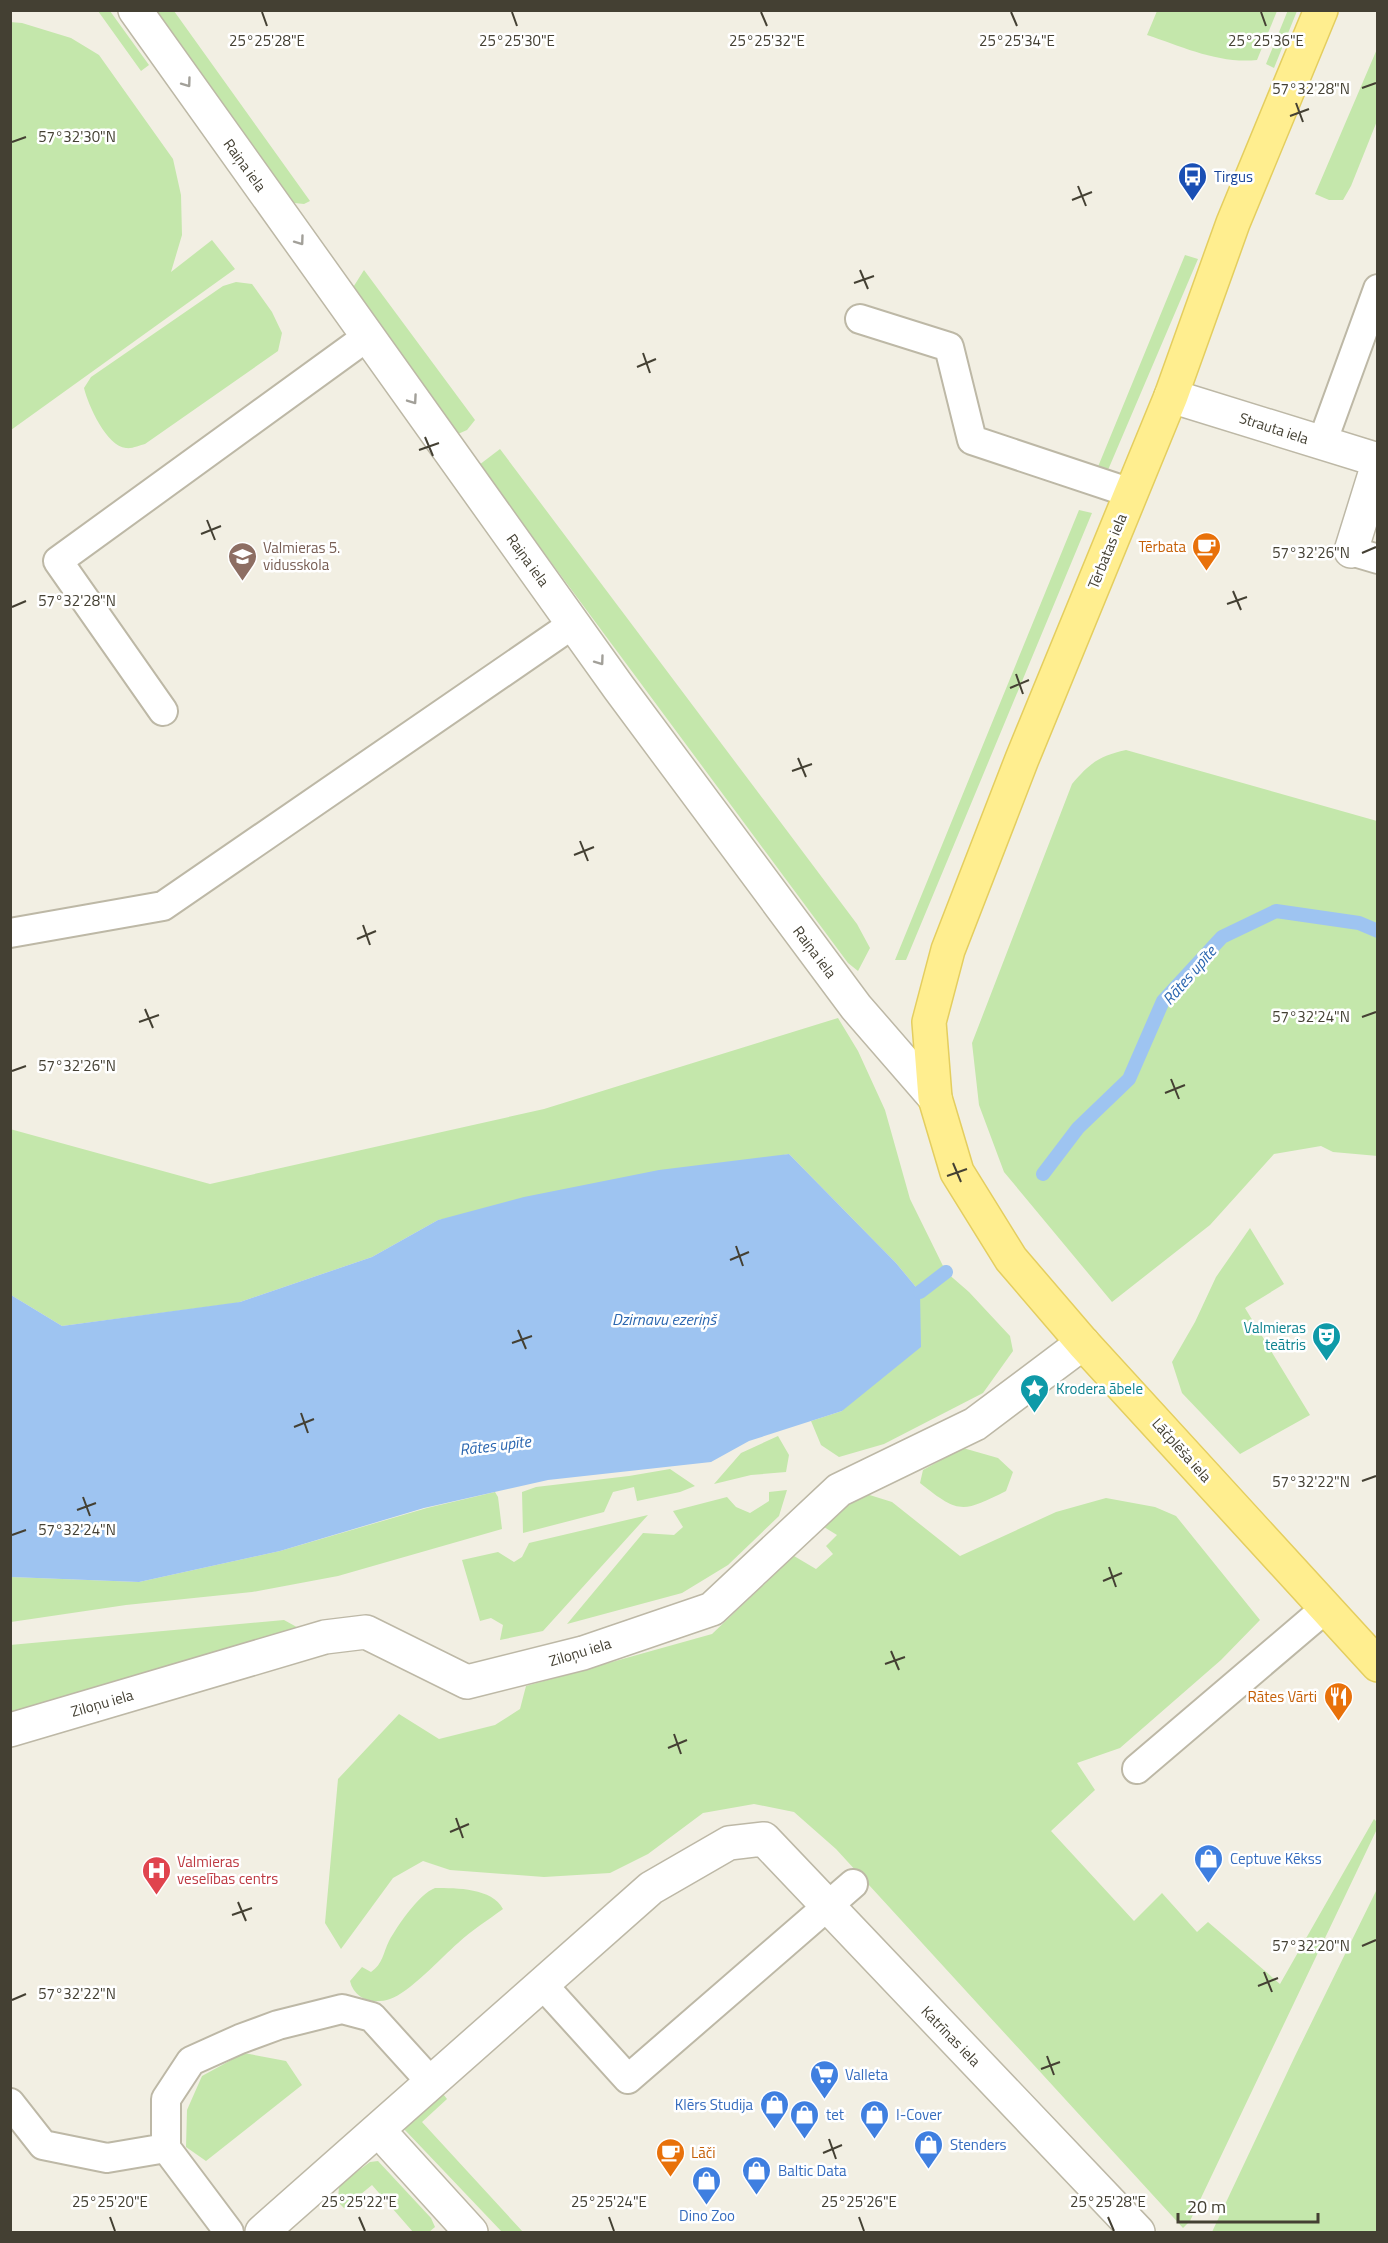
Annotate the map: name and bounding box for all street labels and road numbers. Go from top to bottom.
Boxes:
street label: Raiņa iela [218,134,272,197]
street label: Strauta iela [1236,406,1312,450]
street label: Tērbatas iela [1081,509,1133,592]
street label: Raiņa iela [501,529,555,592]
street label: Raiņa iela [788,921,843,984]
street label: Lāčplēša iela [1147,1413,1218,1488]
street label: Ziloņu iela [546,1632,614,1672]
street label: Ziloņu iela [68,1683,136,1723]
street label: Katrīnas iela [916,2000,987,2072]

